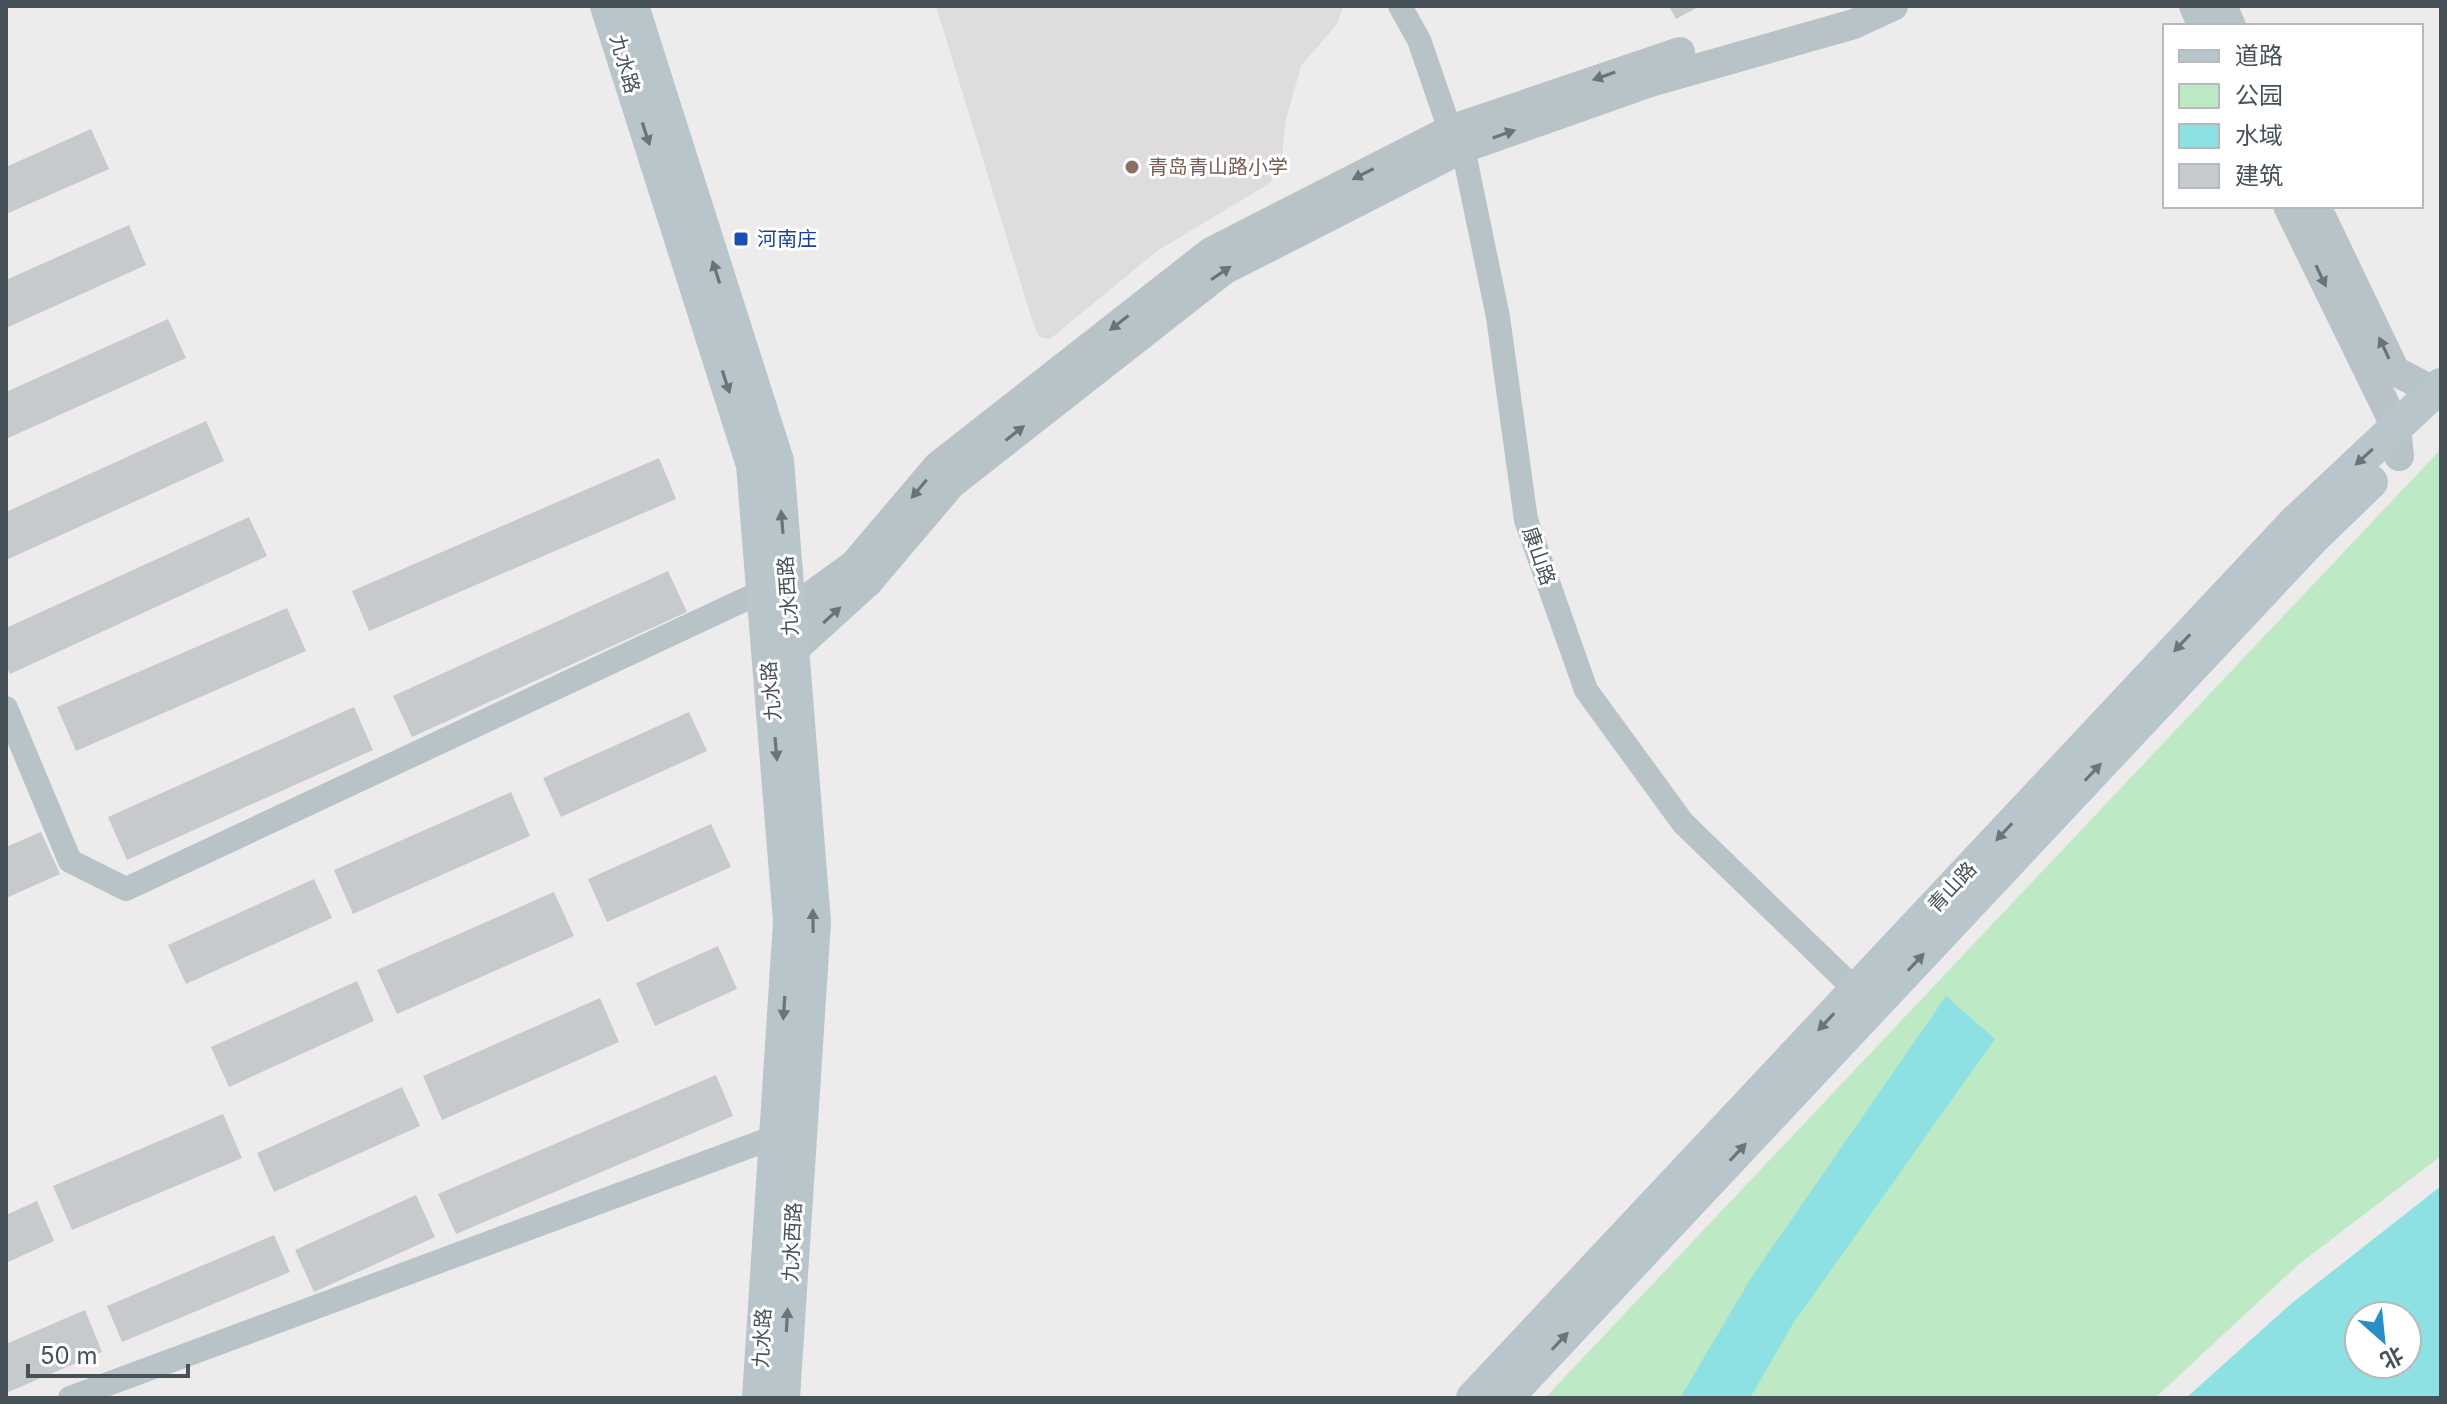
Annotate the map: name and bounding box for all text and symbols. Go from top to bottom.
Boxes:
legend [2163,24,2423,208]
street label: 九水路 [605,32,645,96]
text: 道路 [2235,41,2283,70]
one-way arrow [1591,70,1615,82]
text: 公园 [2235,81,2283,110]
text: 水域 [2235,121,2283,150]
one-way arrow [640,123,652,147]
one-way arrow [1492,127,1516,139]
place label: 青岛青山路小学 [1148,155,1288,179]
marker: 青岛青山路小学 [1123,158,1141,176]
text: 建筑 [2235,161,2283,190]
one-way arrow [1352,167,1375,181]
place label: 河南庄 [757,227,817,251]
marker: 河南庄 [732,230,750,248]
one-way arrow [709,260,721,284]
one-way arrow [2314,265,2328,288]
one-way arrow [1210,266,1231,281]
one-way arrow [1108,315,1129,331]
one-way arrow [2377,337,2391,360]
one-way arrow [720,370,733,394]
one-way arrow [1005,424,1026,441]
one-way arrow [2354,448,2373,466]
one-way arrow [911,478,928,498]
one-way arrow [775,509,788,534]
street label: 康山路 [1518,524,1560,588]
street label: 九水西路 [773,555,803,637]
one-way arrow [821,607,841,624]
one-way arrow [2173,633,2191,652]
street label: 九水路 [756,660,786,722]
one-way arrow [769,736,782,761]
one-way arrow [2084,763,2102,782]
one-way arrow [1995,823,2013,842]
street label: 青山路 [1923,857,1981,917]
one-way arrow [806,908,819,933]
one-way arrow [1906,953,1924,972]
one-way arrow [777,996,790,1021]
one-way arrow [1817,1012,1835,1031]
one-way arrow [1728,1142,1746,1161]
street label: 九水西路 [778,1201,806,1283]
north arrow [2343,1300,2423,1380]
street label: 九水路 [748,1307,776,1369]
one-way arrow [781,1307,794,1332]
scale bar [28,1328,188,1378]
one-way arrow [1550,1332,1568,1351]
text: 50 m [40,1341,98,1370]
text: 北 [2376,1341,2408,1374]

